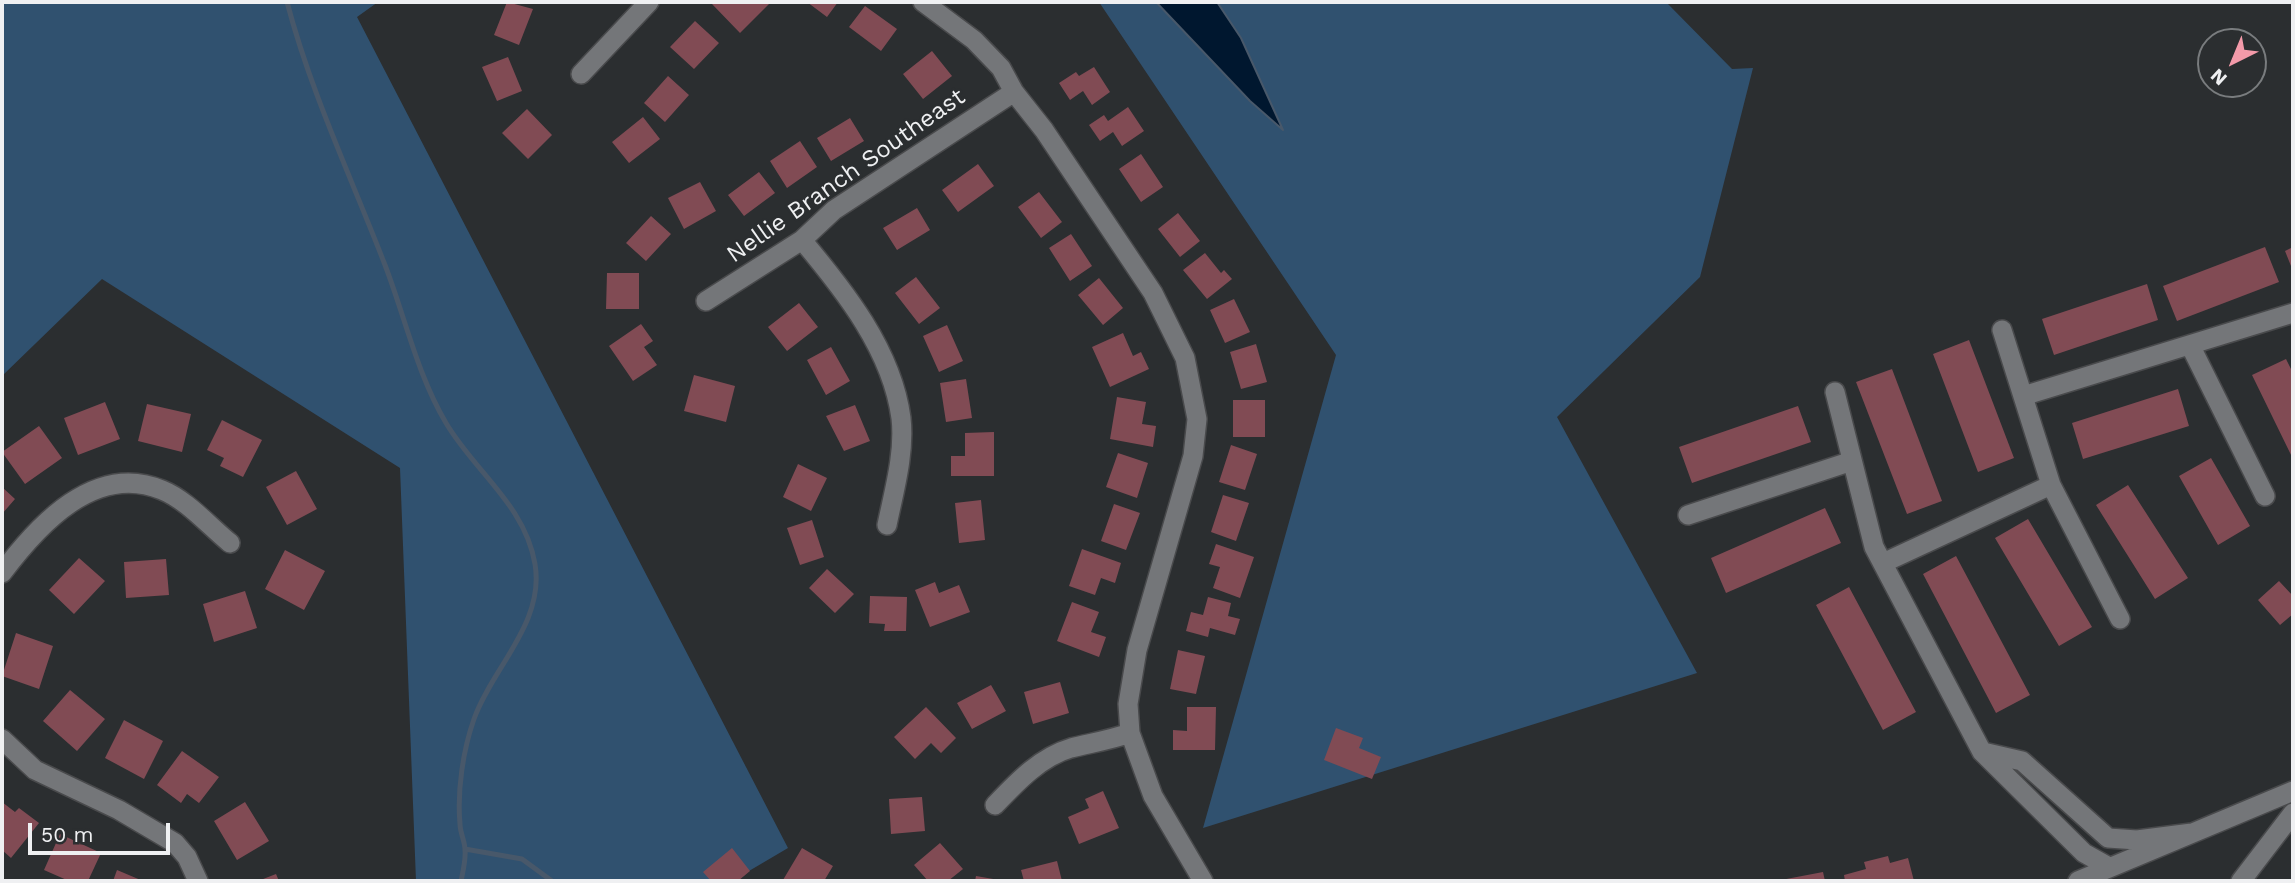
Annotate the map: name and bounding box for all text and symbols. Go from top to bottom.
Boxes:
north arrow [2197,28,2267,98]
text: N [2206,64,2232,90]
street label: Nellie Branch Southeast [721,83,971,269]
scale bar [32,810,173,854]
text: 50 m [41,822,93,847]

